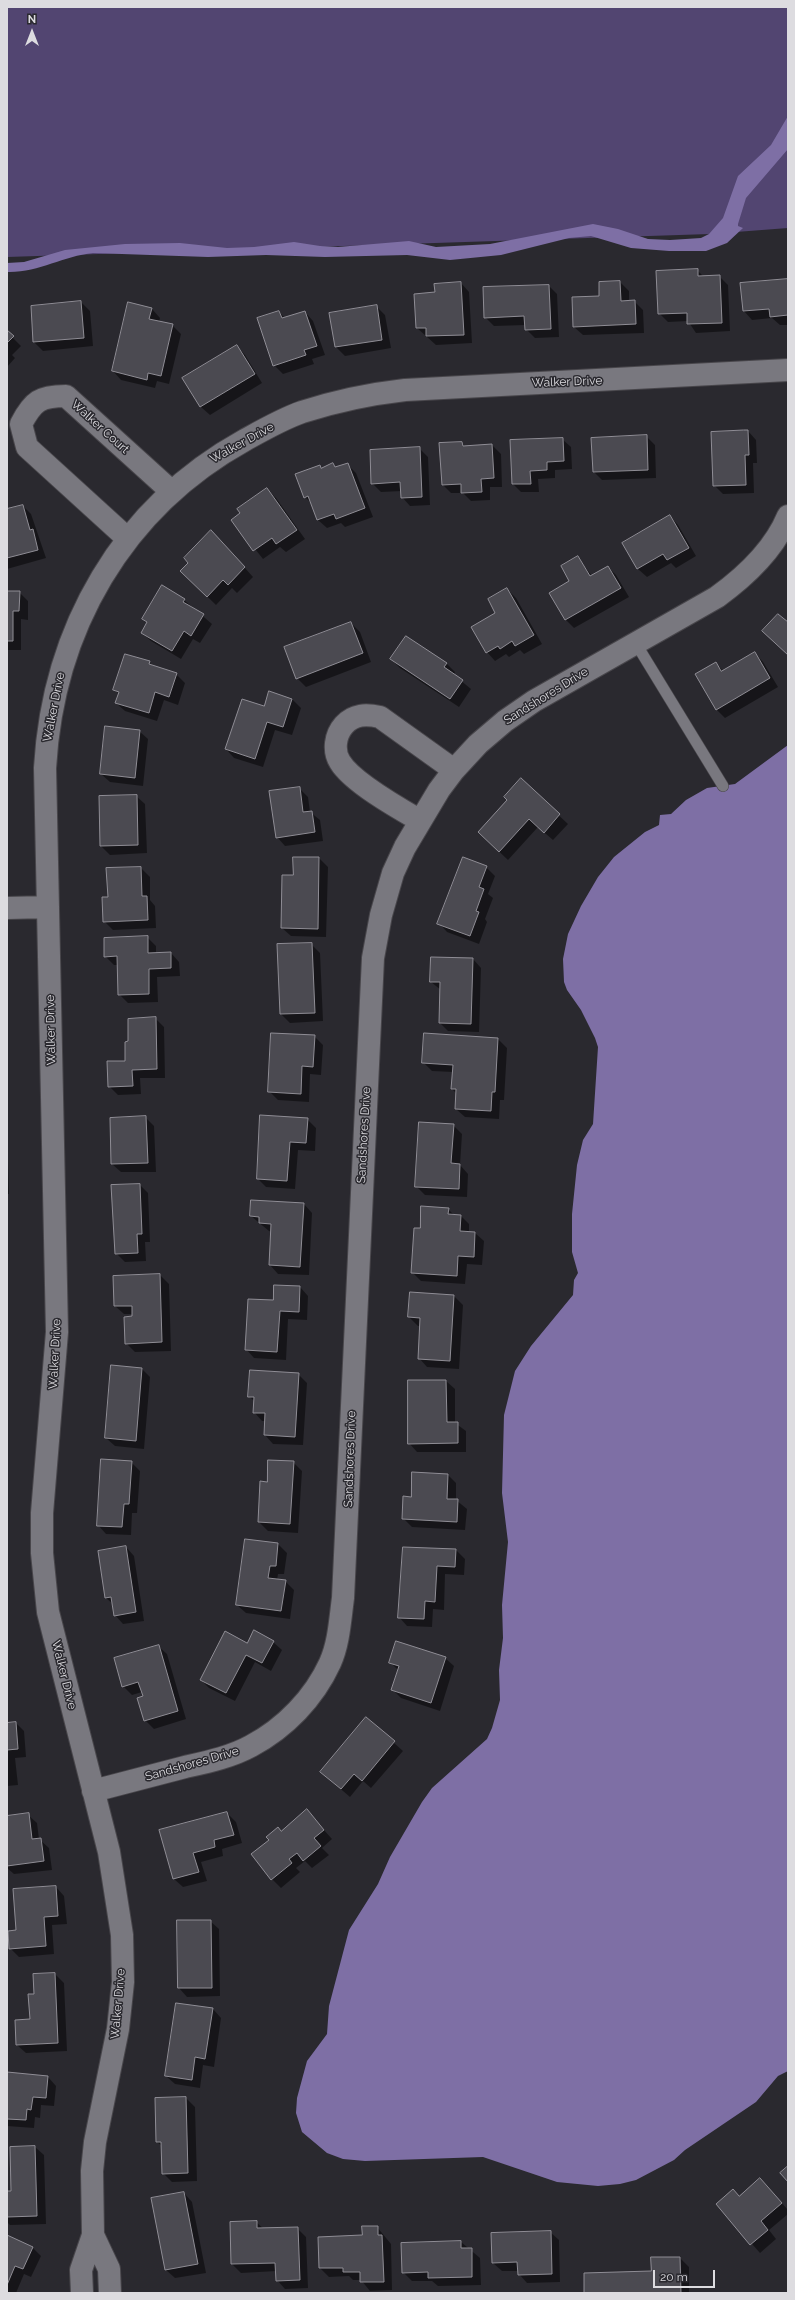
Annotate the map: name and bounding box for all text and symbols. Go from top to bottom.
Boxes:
north arrow [12,12,52,52]
text: N [28,13,36,26]
street label: Walker Drive [531,374,603,390]
street label: Walker Court [68,397,132,457]
street label: Walker Drive [208,420,276,466]
street label: Sandshores Drive [501,664,591,728]
street label: Walker Drive [40,671,68,743]
street label: Walker Drive [43,995,59,1065]
street label: Sandshores Drive [354,1086,374,1184]
street label: Walker Drive [46,1318,64,1390]
street label: Sandshores Drive [341,1410,359,1508]
street label: Walker Drive [48,1639,80,1711]
street label: Sandshores Drive [144,1744,240,1784]
street label: Walker Drive [108,1968,128,2040]
scale bar [655,2262,717,2288]
text: 20 m [660,2270,688,2284]

